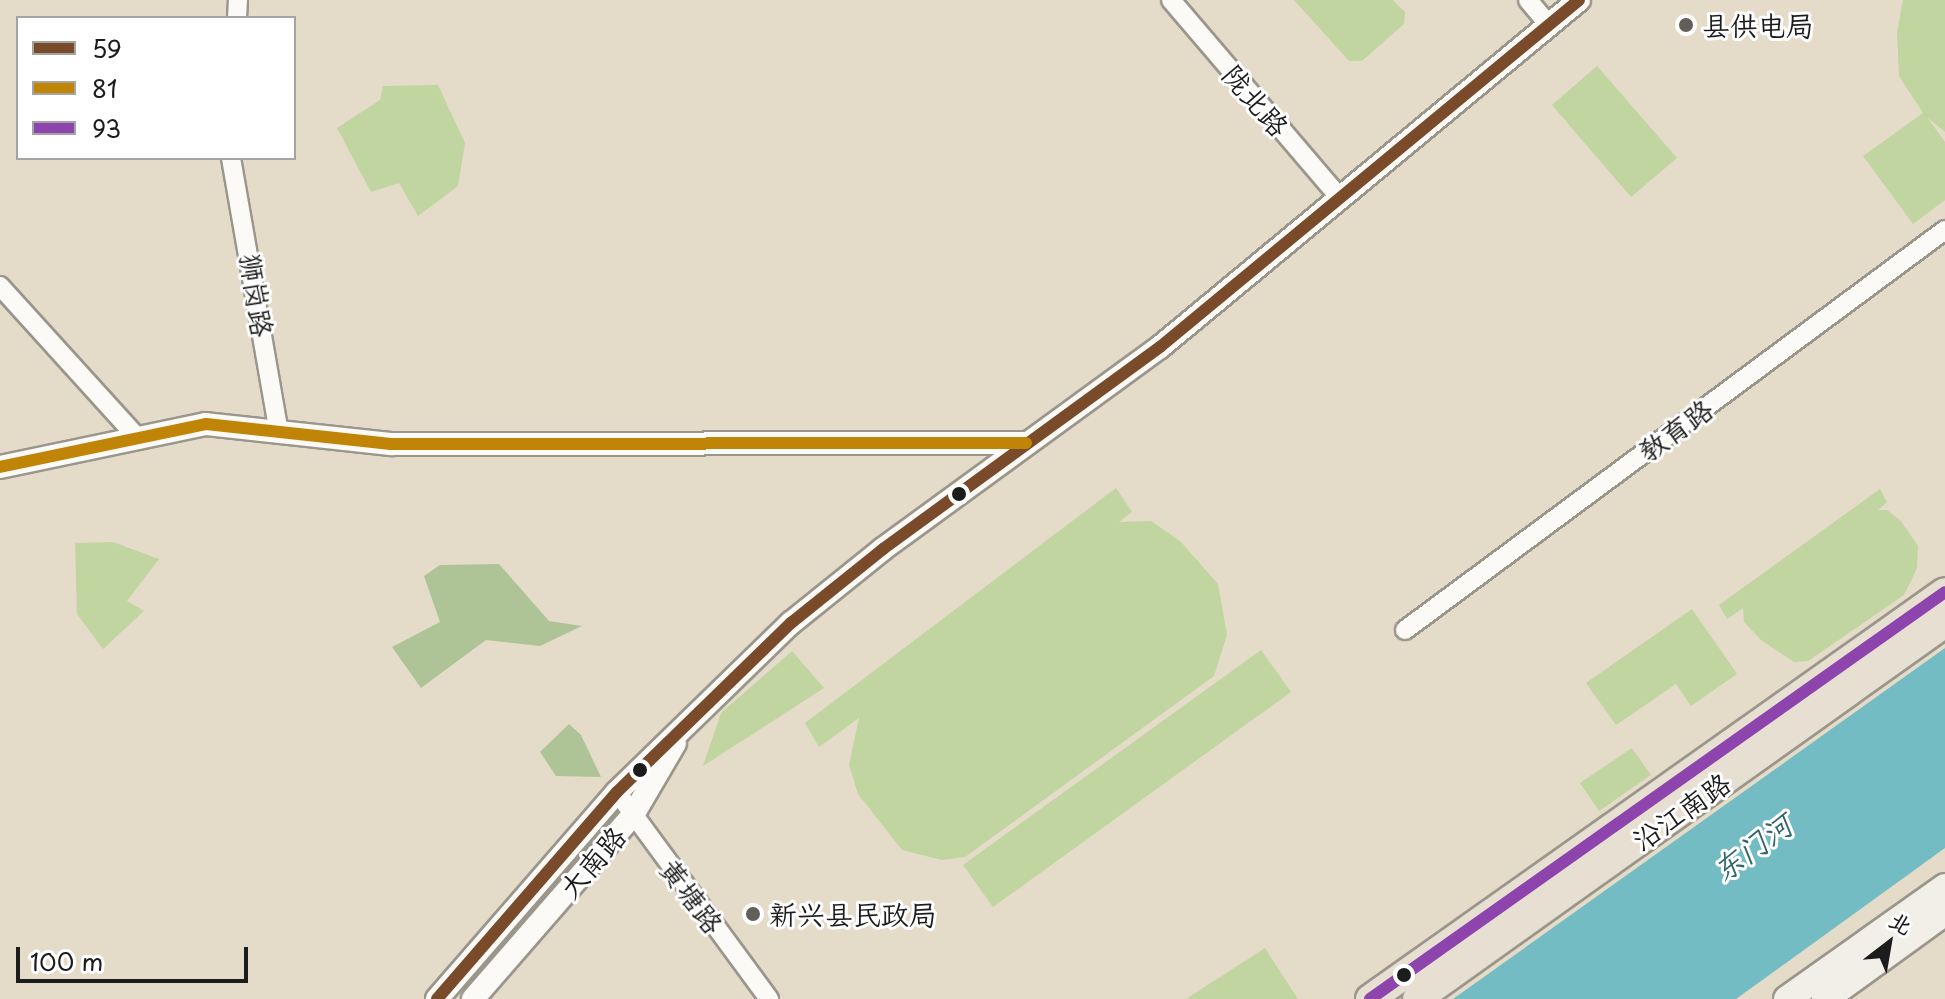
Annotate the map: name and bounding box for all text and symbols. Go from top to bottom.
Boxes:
place label: 县供电局 [1702,8,1814,42]
legend [16,16,296,160]
marker: 县供电局 [1677,16,1695,34]
text: 59 [92,30,122,66]
street label: 陇北路 [1216,57,1296,143]
text: 81 [92,70,118,106]
text: 93 [92,110,121,146]
street label: 狮岗路 [234,251,280,339]
street label: 教育路 [1631,392,1719,468]
unlabelled marker [951,486,967,502]
unlabelled marker [632,762,648,778]
street label: 沿江南路 [1625,765,1737,857]
water label: 东门河 [1705,806,1799,888]
street label: 大南路 [552,819,632,905]
street label: 黄塘路 [653,852,731,940]
place label: 新兴县民政局 [769,897,937,931]
text: 北 [1884,902,1920,942]
north arrow [1849,903,1929,983]
marker: 新兴县民政局 [744,905,762,923]
scale bar [20,931,252,981]
text: 100 m [30,943,103,979]
unlabelled marker [1396,967,1412,983]

